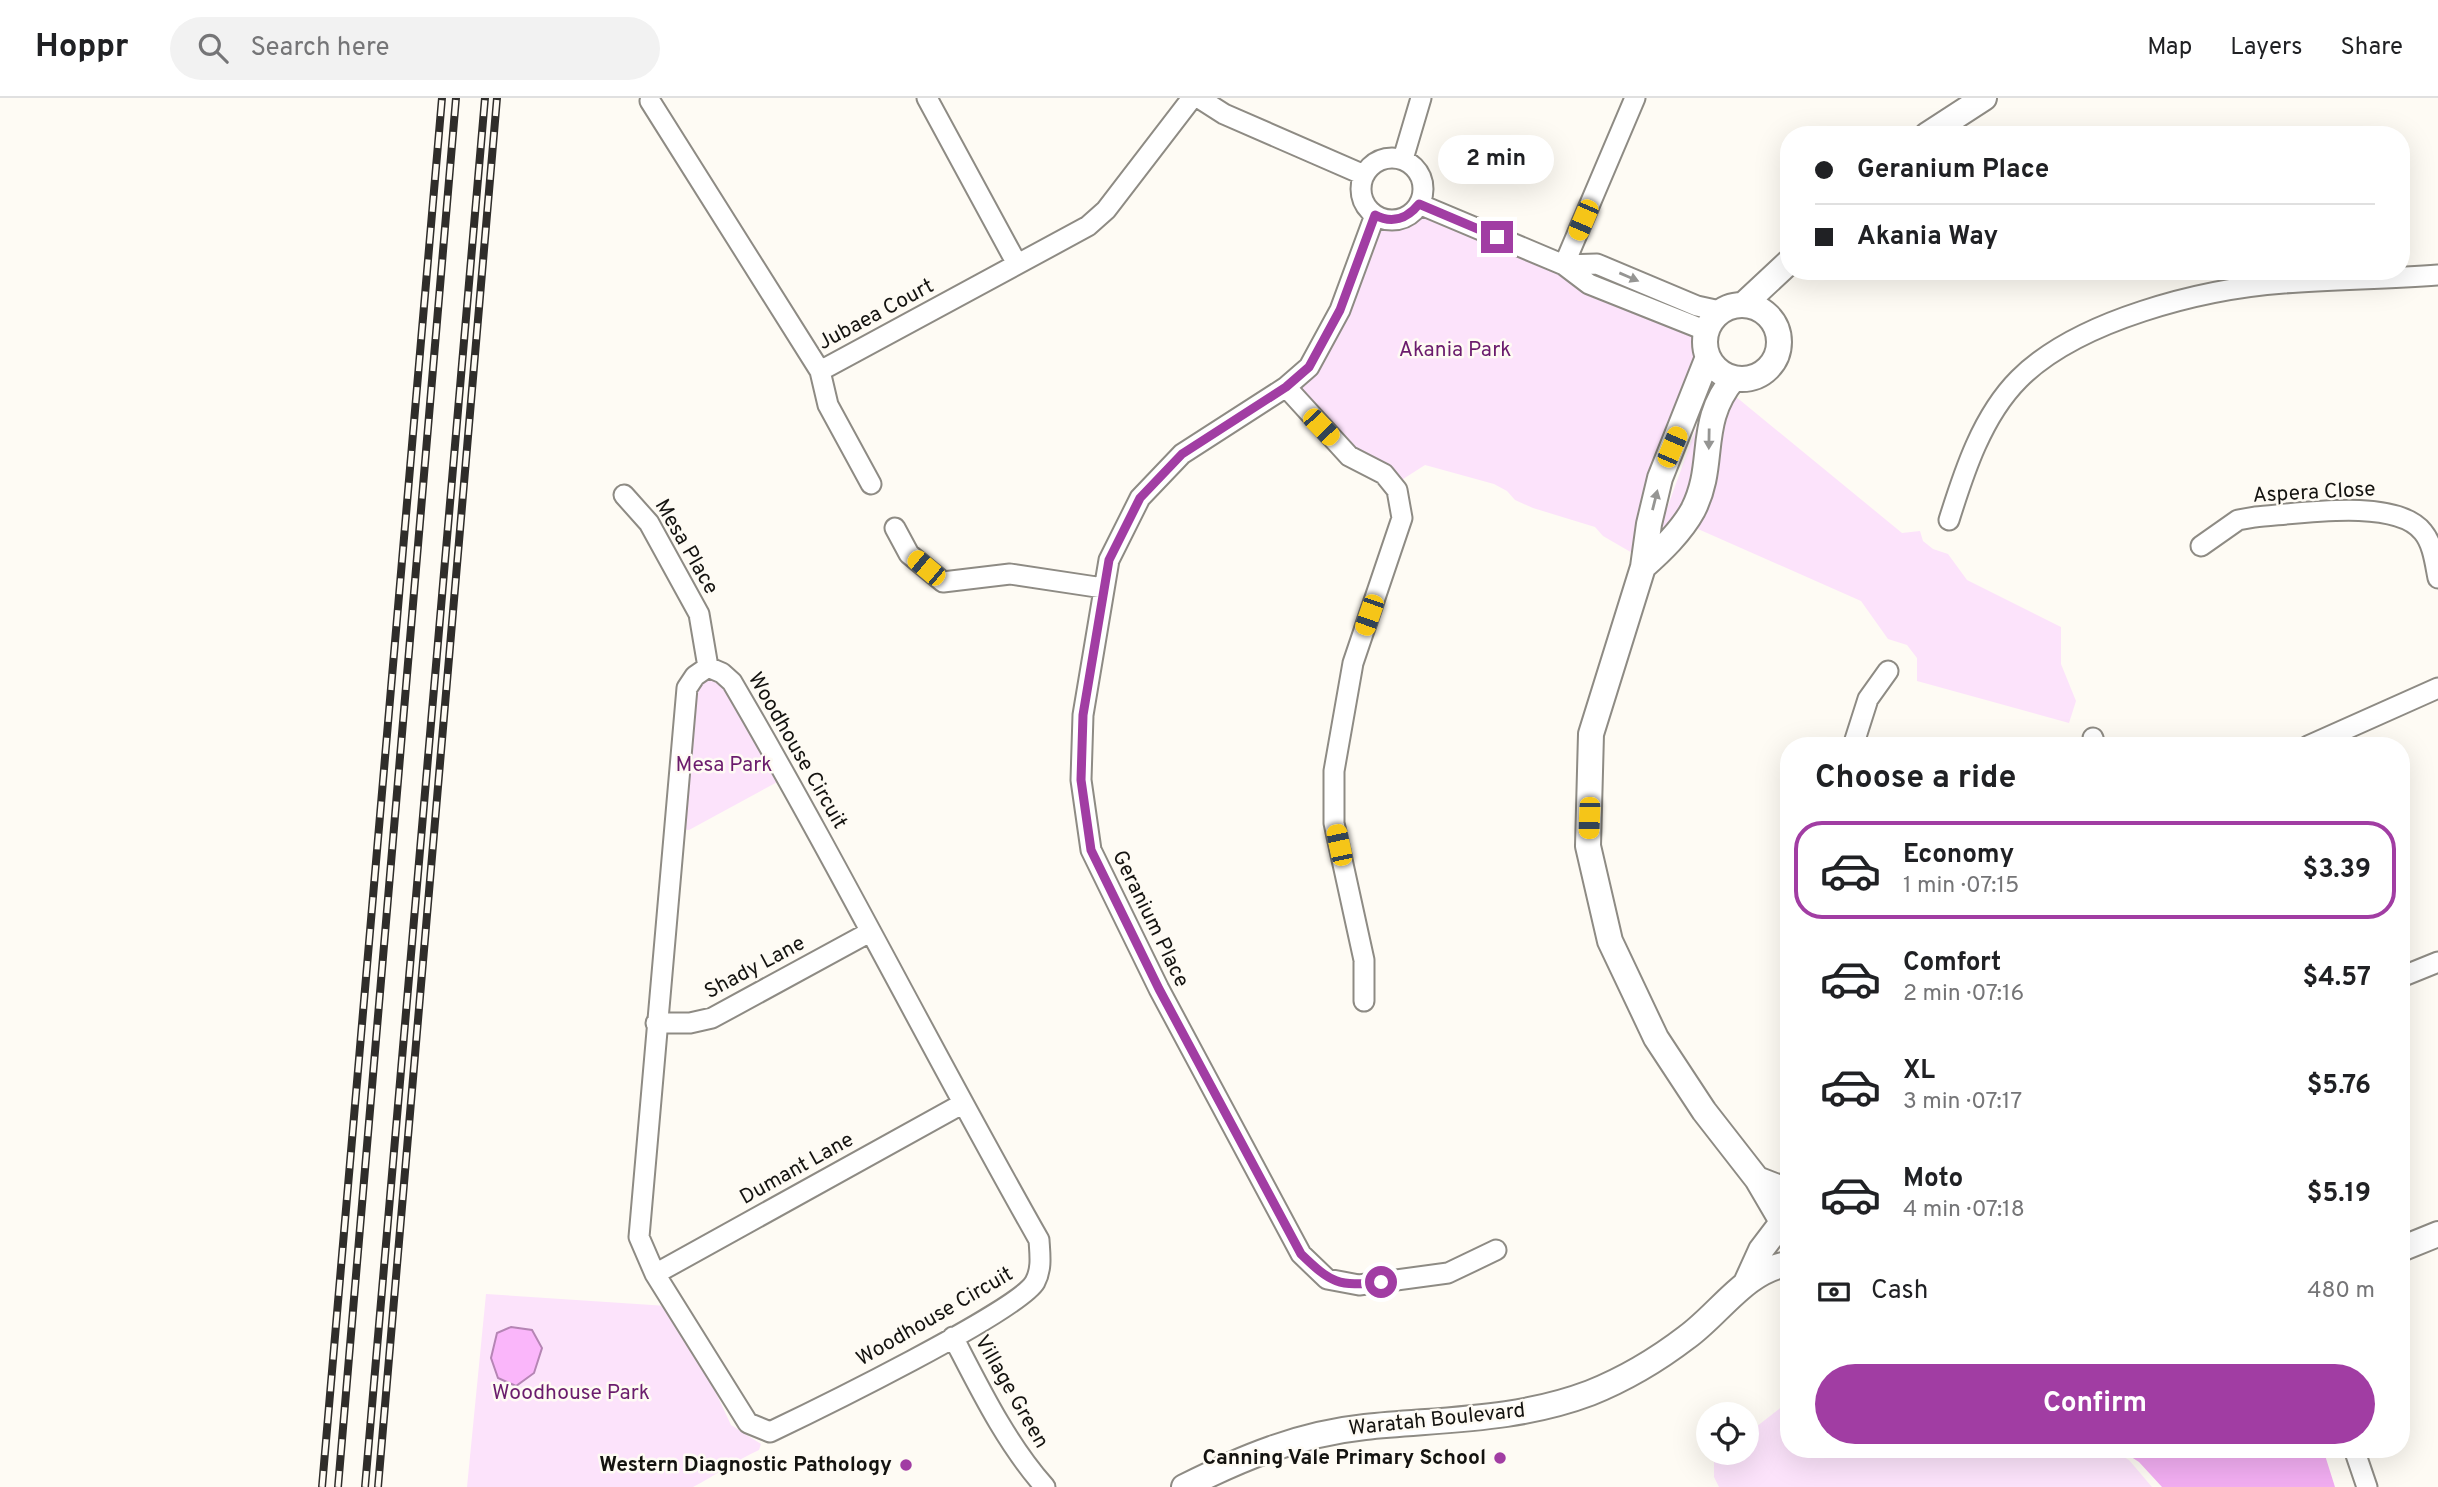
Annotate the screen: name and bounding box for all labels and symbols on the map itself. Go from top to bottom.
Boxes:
callout: 2 min [1439,136,1555,184]
car [1566,197,1601,243]
route end [1481,221,1513,253]
one-way arrow [1619,272,1640,283]
street label: Jubaea Court [813,273,939,357]
park label: Akania Park [1399,337,1511,364]
car [1299,405,1344,449]
car [1655,424,1690,470]
one-way arrow [1703,428,1714,450]
street label: Aspera Close [2252,476,2376,510]
one-way arrow [1650,489,1661,511]
street label: Mesa Place [648,494,724,600]
car [904,546,949,590]
car [1353,592,1386,638]
street label: Woodhouse Circuit [741,668,853,834]
park label: Mesa Park [676,752,772,779]
car [1578,797,1601,839]
car [1325,822,1354,868]
street label: Geranium Place [1105,846,1195,992]
street label: Shady Lane [700,930,810,1006]
street label: Dumant Lane [735,1127,859,1211]
street label: Woodhouse Circuit [852,1261,1018,1373]
route start [1365,1266,1397,1298]
street label: Village Green [968,1330,1054,1454]
park label: Woodhouse Park [492,1380,650,1407]
street label: Waratah Boulevard [1347,1397,1527,1443]
place label: Canning Vale Primary School [1203,1445,1486,1472]
marker: Canning Vale Primary School [1492,1450,1508,1466]
place label: Western Diagnostic Pathology [599,1452,892,1479]
marker: Western Diagnostic Pathology [898,1457,914,1473]

